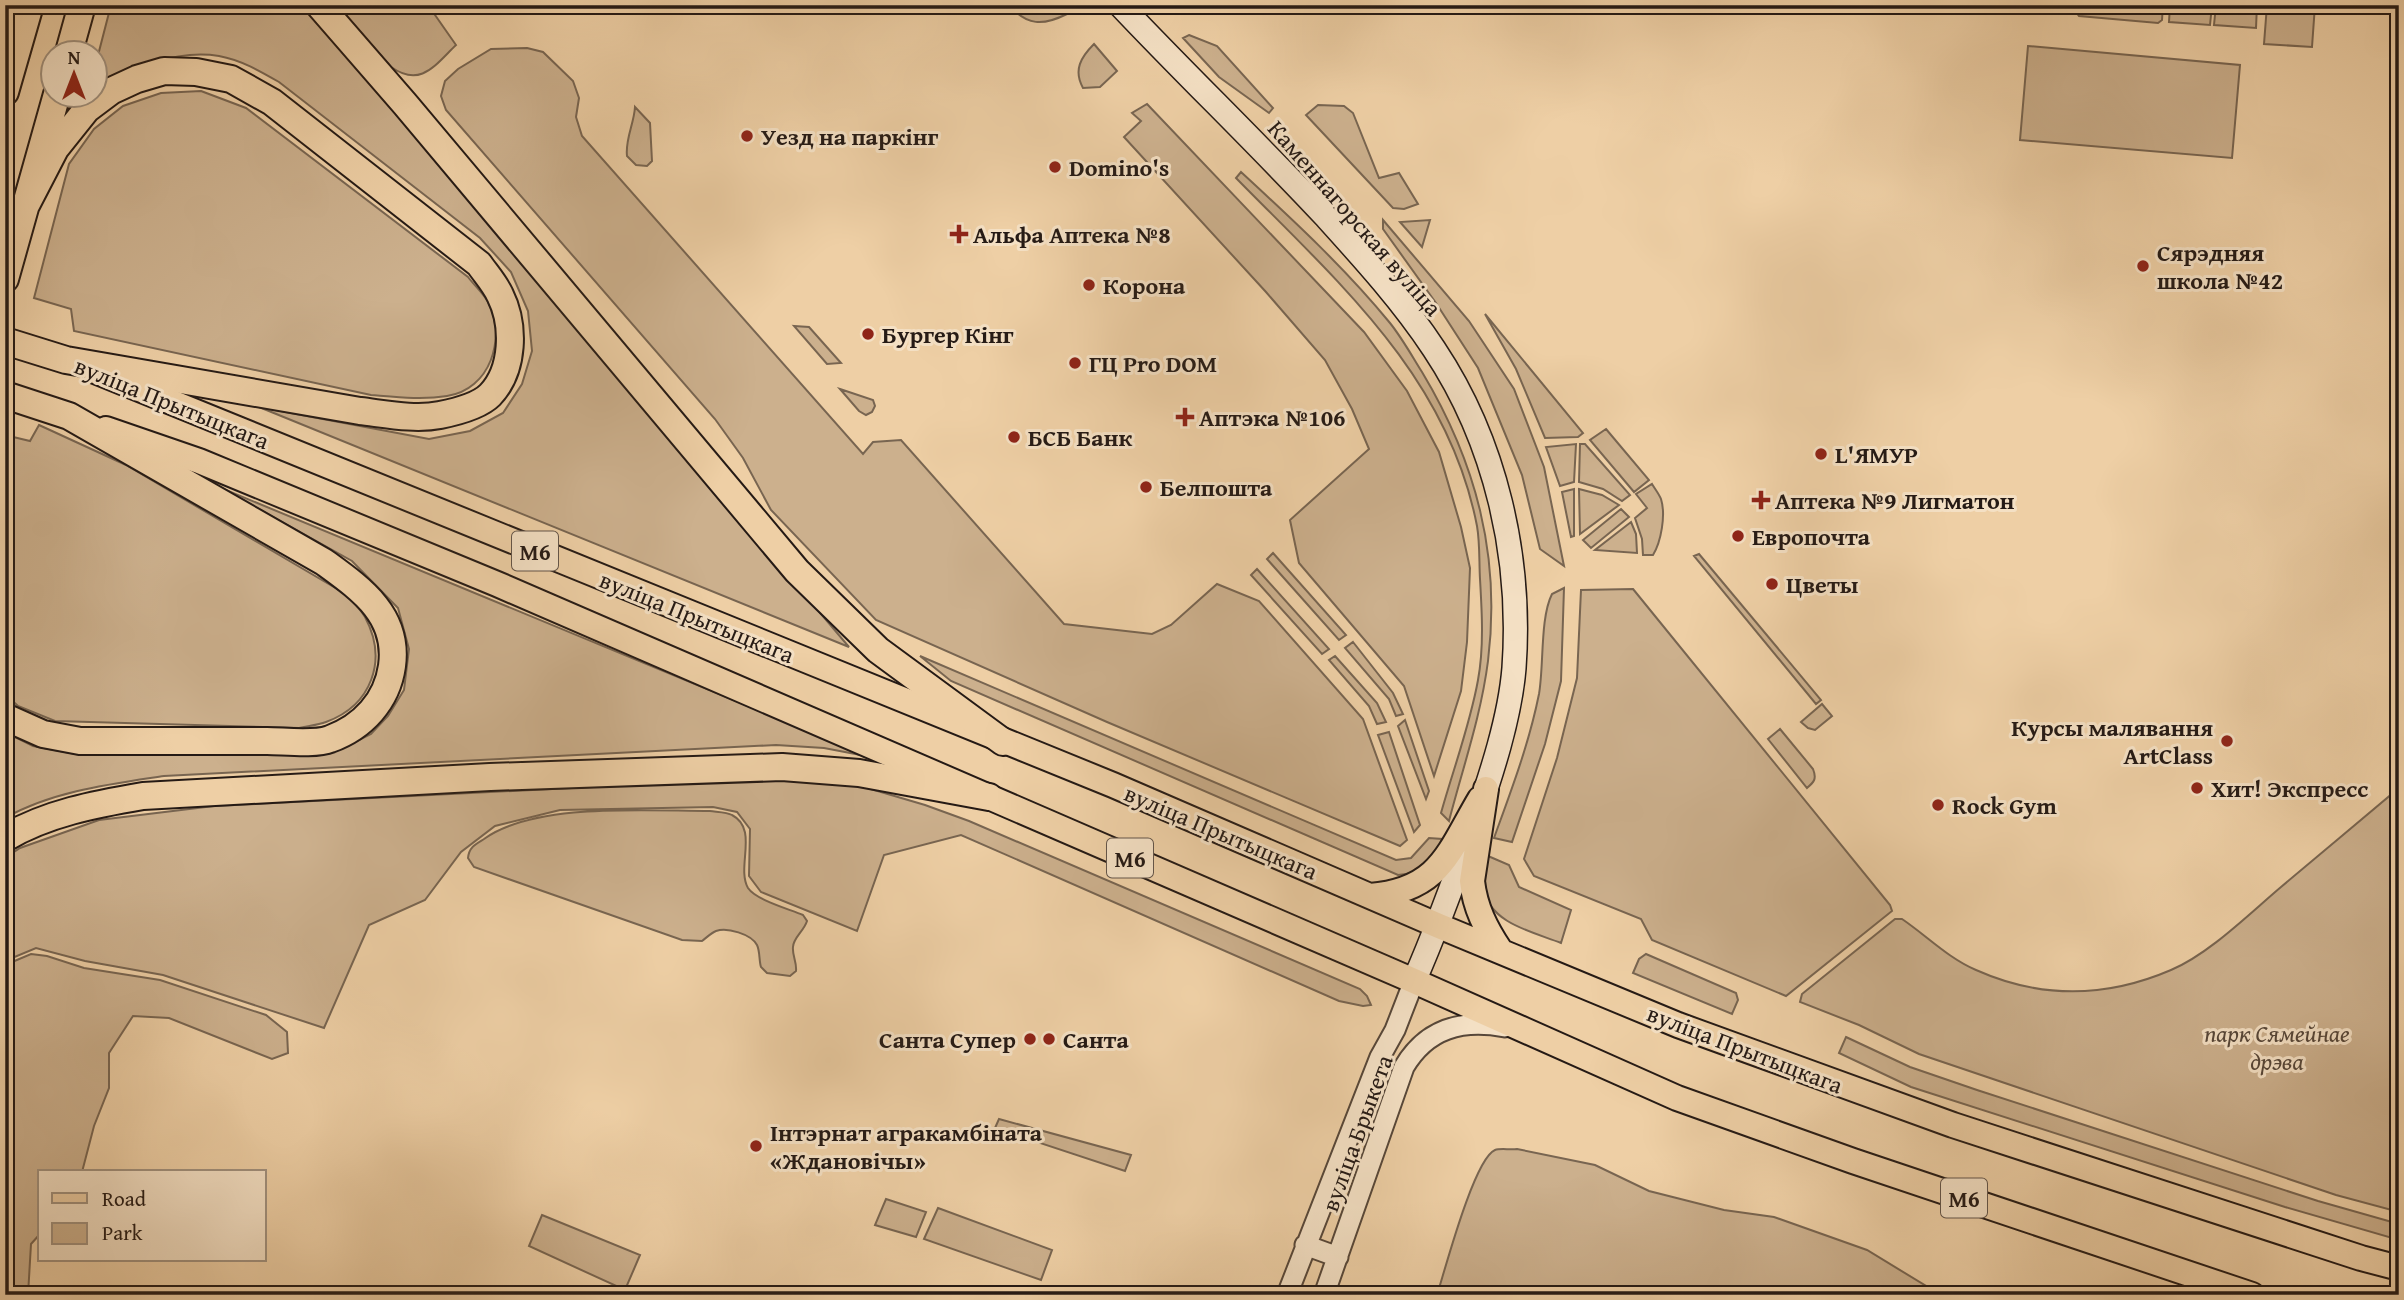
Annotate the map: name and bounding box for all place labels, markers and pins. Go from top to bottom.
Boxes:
place label: Уезд на паркінг [761,119,939,154]
marker: Уезд на паркінг [739,128,755,144]
place label: Domino's [1069,150,1169,185]
marker: Domino's [1047,159,1063,175]
place label: Альфа Аптека №8 [973,217,1171,252]
marker: Альфа Аптека №8 [951,226,967,242]
place label: Сярэдняя школа №42 [2157,235,2283,298]
marker: Сярэдняя школа №42 [2135,258,2151,274]
place label: Корона [1103,268,1186,303]
marker: Корона [1081,277,1097,293]
place label: Бургер Кінг [882,317,1014,352]
marker: Бургер Кінг [860,326,876,342]
place label: ГЦ Pro DOM [1089,346,1217,381]
marker: ГЦ Pro DOM [1067,355,1083,371]
place label: Аптэка №106 [1199,400,1346,435]
marker: Аптэка №106 [1177,409,1193,425]
place label: БСБ Банк [1028,420,1132,455]
marker: БСБ Банк [1006,429,1022,445]
place label: L'ЯМУР [1835,437,1918,472]
marker: L'ЯМУР [1813,446,1829,462]
place label: Белпошта [1160,470,1273,505]
marker: Белпошта [1138,479,1154,495]
place label: Аптека №9 Лигматон [1775,483,2015,518]
marker: Аптека №9 Лигматон [1753,492,1769,508]
place label: Европочта [1752,519,1871,554]
marker: Европочта [1730,528,1746,544]
place label: Цветы [1786,567,1859,602]
marker: Цветы [1764,576,1780,592]
place label: Курсы малявання ArtClass [2011,710,2213,773]
marker: Курсы малявання ArtClass [2219,733,2235,749]
place label: Хит! Экспресс [2211,771,2368,806]
marker: Хит! Экспресс [2189,780,2205,796]
place label: Rock Gym [1952,788,2057,823]
marker: Rock Gym [1930,797,1946,813]
place label: Санта Супер [879,1022,1016,1057]
place label: Санта [1063,1022,1129,1057]
marker: Санта Супер [1022,1031,1038,1047]
marker: Санта [1041,1031,1057,1047]
place label: Інтэрнат агракамбіната «Ждановічы» [770,1115,1043,1178]
marker: Інтэрнат агракамбіната «Ждановічы» [748,1138,764,1154]

